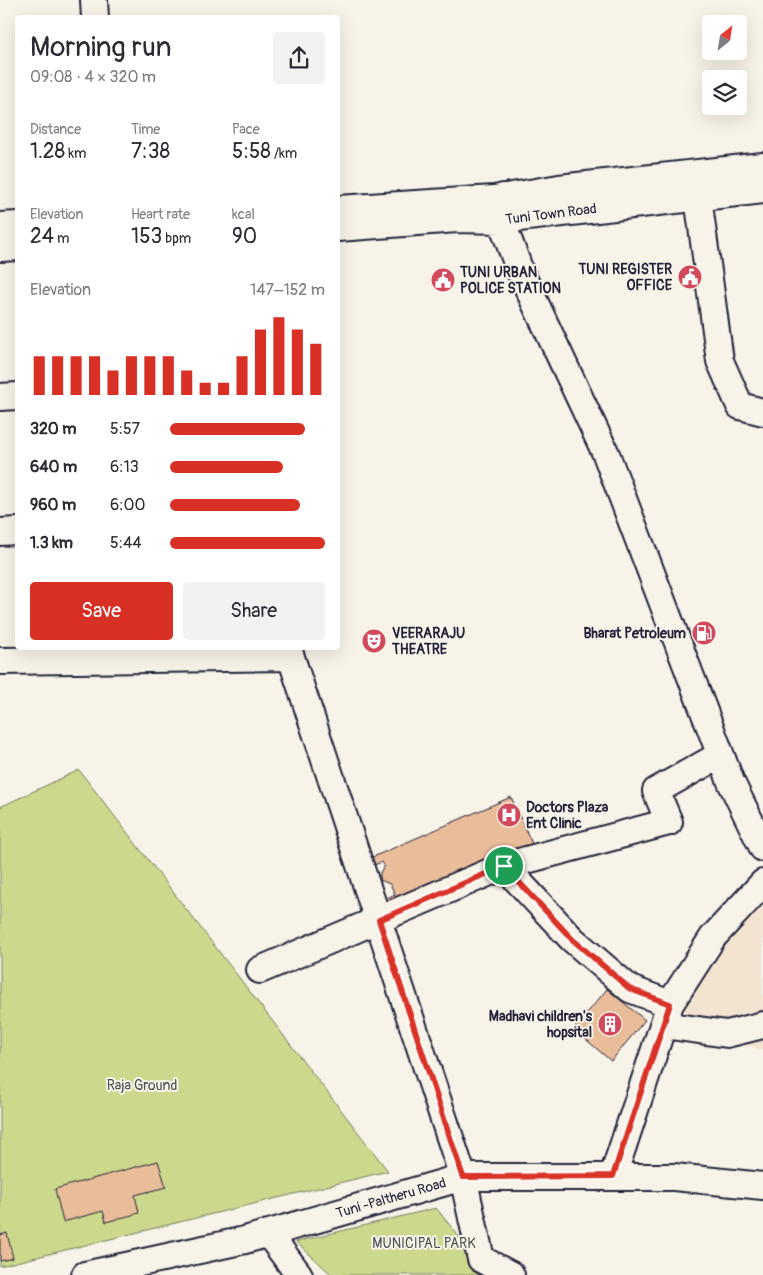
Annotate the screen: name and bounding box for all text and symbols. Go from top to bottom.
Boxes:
north arrow [702,15,748,60]
map controls [702,15,747,115]
text: Morning run [30,30,172,65]
button: share [273,32,325,84]
text: 09:08 · 4 × 320 m [30,67,156,87]
button: layers [702,70,747,115]
text: Distance [30,121,81,138]
text: Time [131,121,160,138]
text: Pace [232,121,260,138]
text: 1.28 [30,138,65,165]
text: 7:38 [131,138,170,165]
text: 5:58 [232,138,271,165]
text: km [65,145,86,162]
text: /km [271,145,297,162]
street label: Tuni Town Road [504,200,598,228]
text: Elevation [30,206,83,223]
text: Heart rate [131,206,190,223]
text: kcal [232,206,255,223]
text: 24 [30,223,54,250]
text: 153 [131,223,162,250]
text: 90 [232,223,257,250]
text: m [54,230,69,247]
text: bpm [162,230,191,247]
place label: TUNI REGISTER OFFICE [578,261,673,294]
place label: TUNI URBAN POLICE STATION [459,264,561,297]
public building icon: TUNI REGISTER OFFICE [677,264,703,290]
public building icon: TUNI URBAN POLICE STATION [430,267,456,293]
text: Elevation [30,280,91,300]
text: 147–152 m [250,280,325,300]
text: 320 m [30,419,76,439]
text: 5:57 [110,419,140,439]
text: 640 m [30,457,77,477]
text: 6:13 [110,457,139,477]
text: 960 m [30,495,76,515]
text: 6:00 [110,495,145,515]
text: 1.3 km [30,533,73,553]
text: 5:44 [110,533,142,553]
button: Save [30,582,173,640]
button: Share [183,582,325,640]
fuel station icon: Bharat Petroleum [691,620,717,646]
place label: VEERARAJU THEATRE [391,625,465,658]
place label: Bharat Petroleum [583,625,687,642]
theatre icon: VEERARAJU THEATRE [361,628,387,654]
place label: Doctors Plaza Ent Clinic [526,799,609,832]
hospital icon: Doctors Plaza Ent Clinic [496,802,522,828]
pin [483,845,525,887]
icon: arrive [490,852,518,880]
place label: Madhavi children's hopsital [489,1008,593,1041]
building icon: Madhavi children's hopsital [597,1011,623,1037]
park label: Raja Ground [107,1077,178,1094]
street label: Tuni -Paltheru Road [334,1174,448,1222]
park label: MUNICIPAL PARK [372,1235,476,1252]

